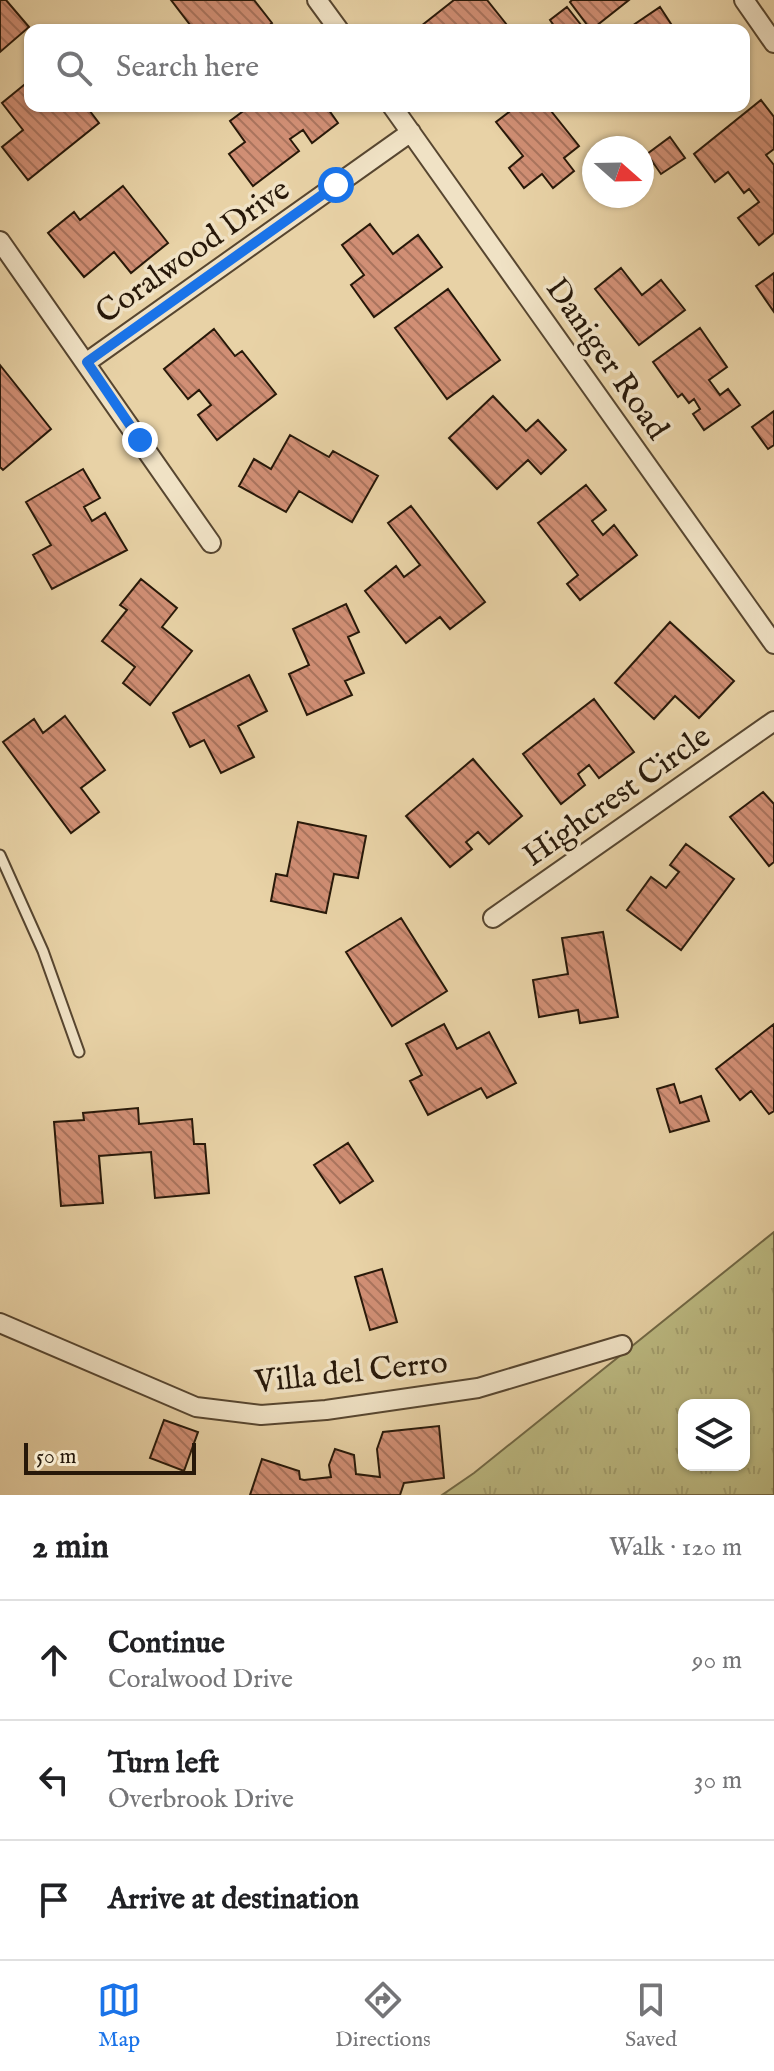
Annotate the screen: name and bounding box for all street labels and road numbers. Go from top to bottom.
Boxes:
street label: Coralwood Drive [88,170,298,334]
street label: Daniger Road [535,271,677,449]
street label: Highcrest Circle [516,717,719,877]
street label: Villa del Cerro [252,1343,450,1404]

